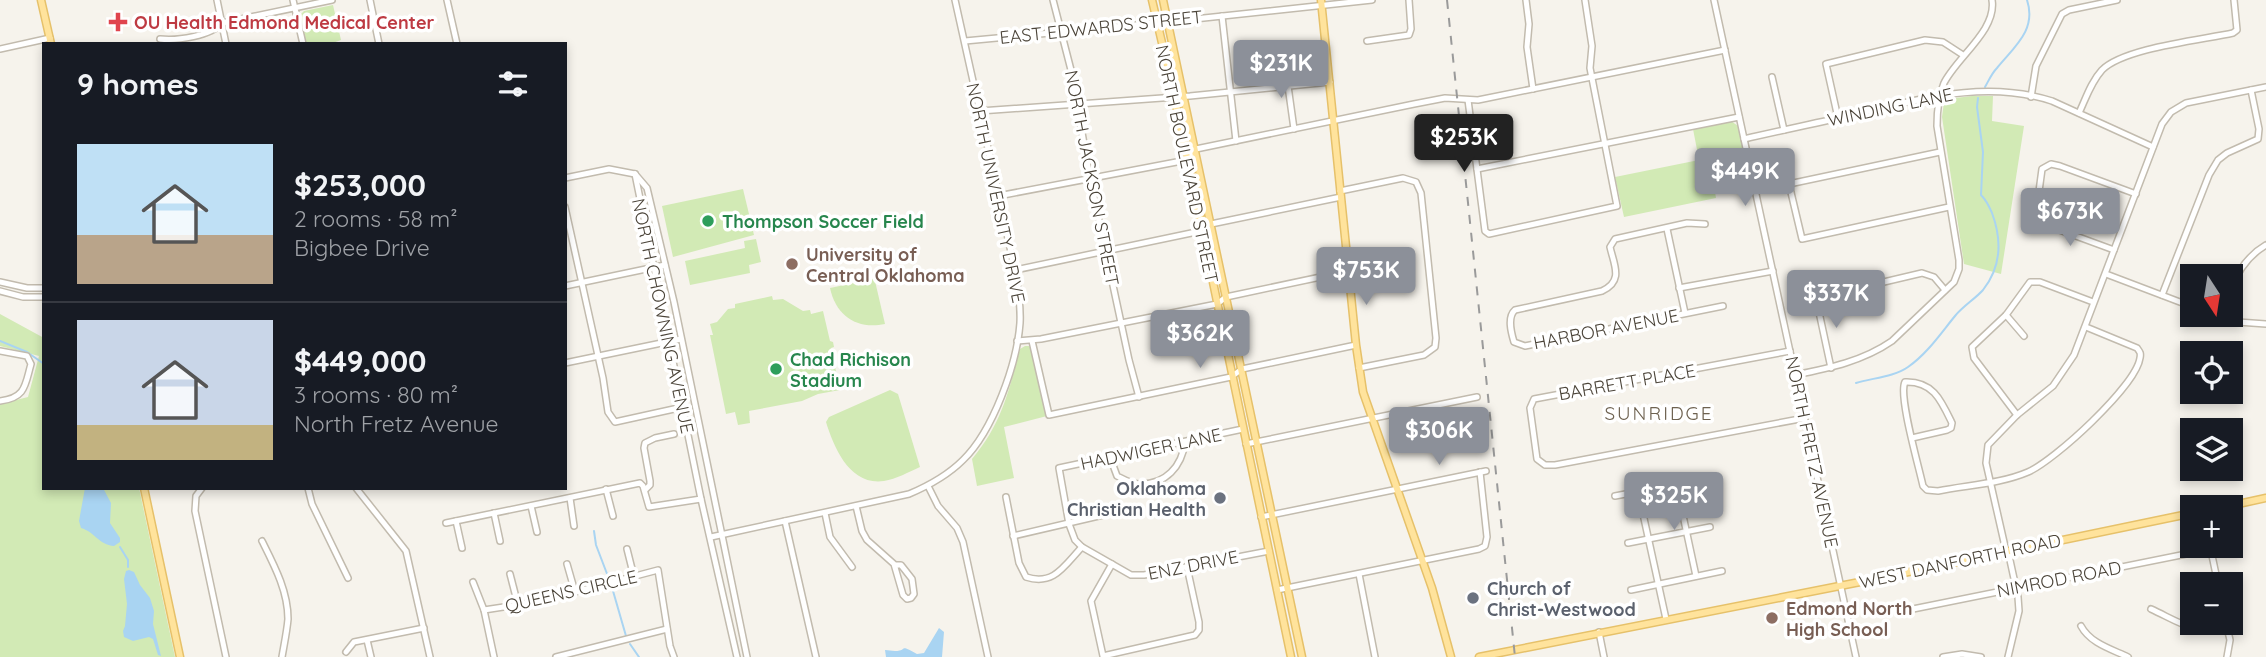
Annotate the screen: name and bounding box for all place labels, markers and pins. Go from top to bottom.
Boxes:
place label: OU Health Edmond Medical Center [134,11,434,34]
marker: OU Health Edmond Medical Center [108,12,128,32]
pin: $231K [1232,41,1330,100]
pin: $253K [1415,114,1513,174]
pin: $449K [1696,148,1794,208]
pin: $673K [2021,188,2119,248]
place label: Thompson Soccer Field [722,210,924,233]
marker: Thompson Soccer Field [700,213,716,229]
place label: University of Central Oklahoma [806,243,964,287]
pin: $753K [1317,247,1415,307]
marker: University of Central Oklahoma [784,256,800,272]
pin: $337K [1787,270,1885,330]
pin: $362K [1151,310,1249,370]
place label: Chad Richison Stadium [790,348,911,392]
marker: Chad Richison Stadium [768,361,784,377]
pin: $306K [1390,407,1488,467]
pin: $325K [1625,472,1723,532]
place label: Oklahoma Christian Health [1067,477,1206,521]
marker: Oklahoma Christian Health [1212,490,1228,506]
place label: Church of Christ-Westwood [1487,577,1636,621]
marker: Church of Christ-Westwood [1465,590,1481,606]
place label: Edmond North High School [1786,597,1913,641]
marker: Edmond North High School [1764,610,1780,626]

